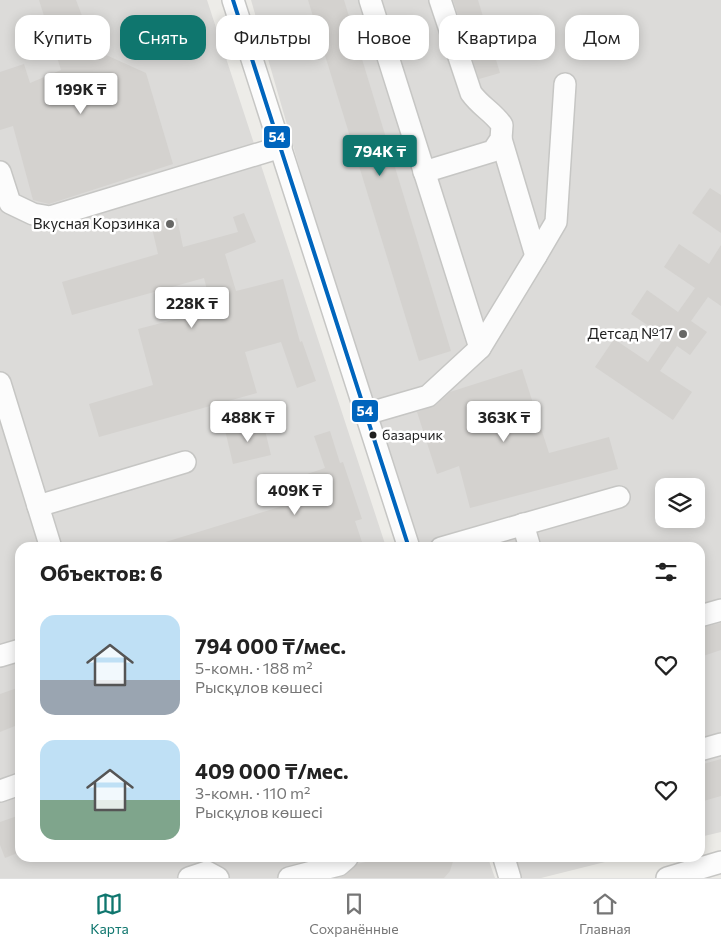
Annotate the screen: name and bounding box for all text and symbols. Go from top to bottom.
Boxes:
chip: Купить [15,15,110,60]
chip: Снять [120,15,206,60]
chip: Фильтры [216,15,329,60]
chip: Новое [339,15,429,60]
chip: Квартира [439,15,555,60]
chip: Дом [565,15,639,60]
pin: 199K ₸ [40,72,122,115]
text: 199K ₸ [55,79,107,98]
line badge: 54 [263,125,291,149]
text: 54 [269,128,286,145]
pin: 794K ₸ [339,134,421,177]
text: 794K ₸ [354,141,406,160]
place label: Вкусная Корзинка [33,214,160,232]
marker: Вкусная Корзинка [164,218,176,230]
pin: 228K ₸ [151,286,233,329]
text: 228K ₸ [166,293,218,312]
place label: Детсад №17 [588,324,673,342]
marker: Детсад №17 [677,328,689,340]
line badge: 54 [351,399,379,423]
pin: 488K ₸ [207,400,289,443]
pin: 363K ₸ [463,400,545,443]
text: 54 [357,402,374,419]
text: 488K ₸ [221,407,275,426]
text: 363K ₸ [478,407,530,426]
place label: базарчик [382,426,443,443]
marker: базарчик [368,430,378,440]
pin: 409K ₸ [254,474,336,516]
map controls [655,478,705,528]
button: layers [655,478,705,528]
text: 409K ₸ [268,480,322,499]
icon: filters [652,558,680,586]
text: Объектов: 6 [40,560,163,585]
text: 794 000 ₸/мес. [195,633,346,658]
icon: home [80,635,140,695]
icon: heart [652,651,680,679]
text: 5-комн. · 188 m² [195,658,313,677]
text: Рысқұлов көшесі [195,677,323,696]
text: 409 000 ₸/мес. [195,758,349,783]
icon: home [80,760,140,820]
icon: heart [652,776,680,804]
text: 3-комн. · 110 m² [195,783,310,802]
text: Рысқұлов көшесі [195,802,323,821]
tab: Карта [90,890,129,937]
tab: Сохранённые [309,890,399,937]
tab: Главная [579,890,631,937]

